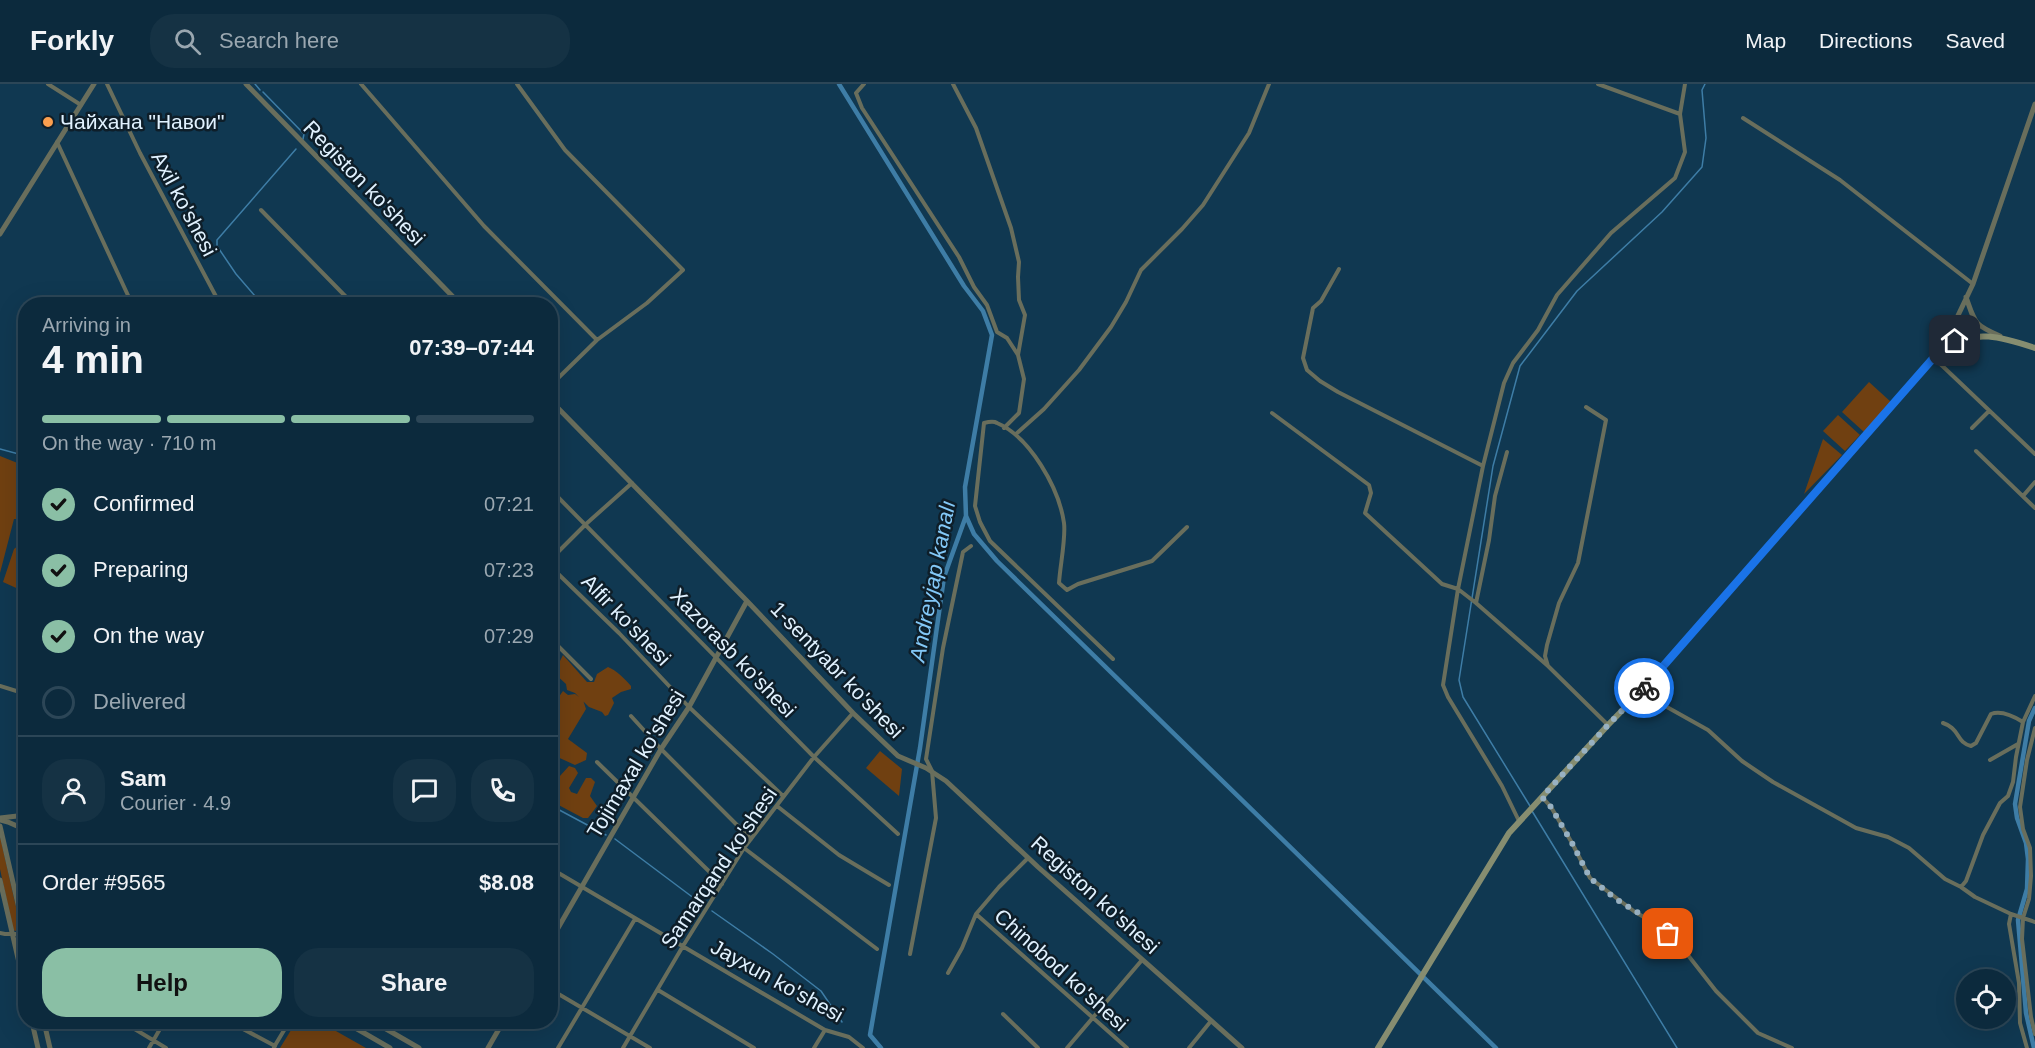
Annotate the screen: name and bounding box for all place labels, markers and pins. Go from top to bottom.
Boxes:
place label: Чайхана "Навои" [60,110,225,133]
marker: Чайхана "Навои" [41,115,55,129]
pin [1929,315,1980,366]
pin [1642,908,1693,959]

